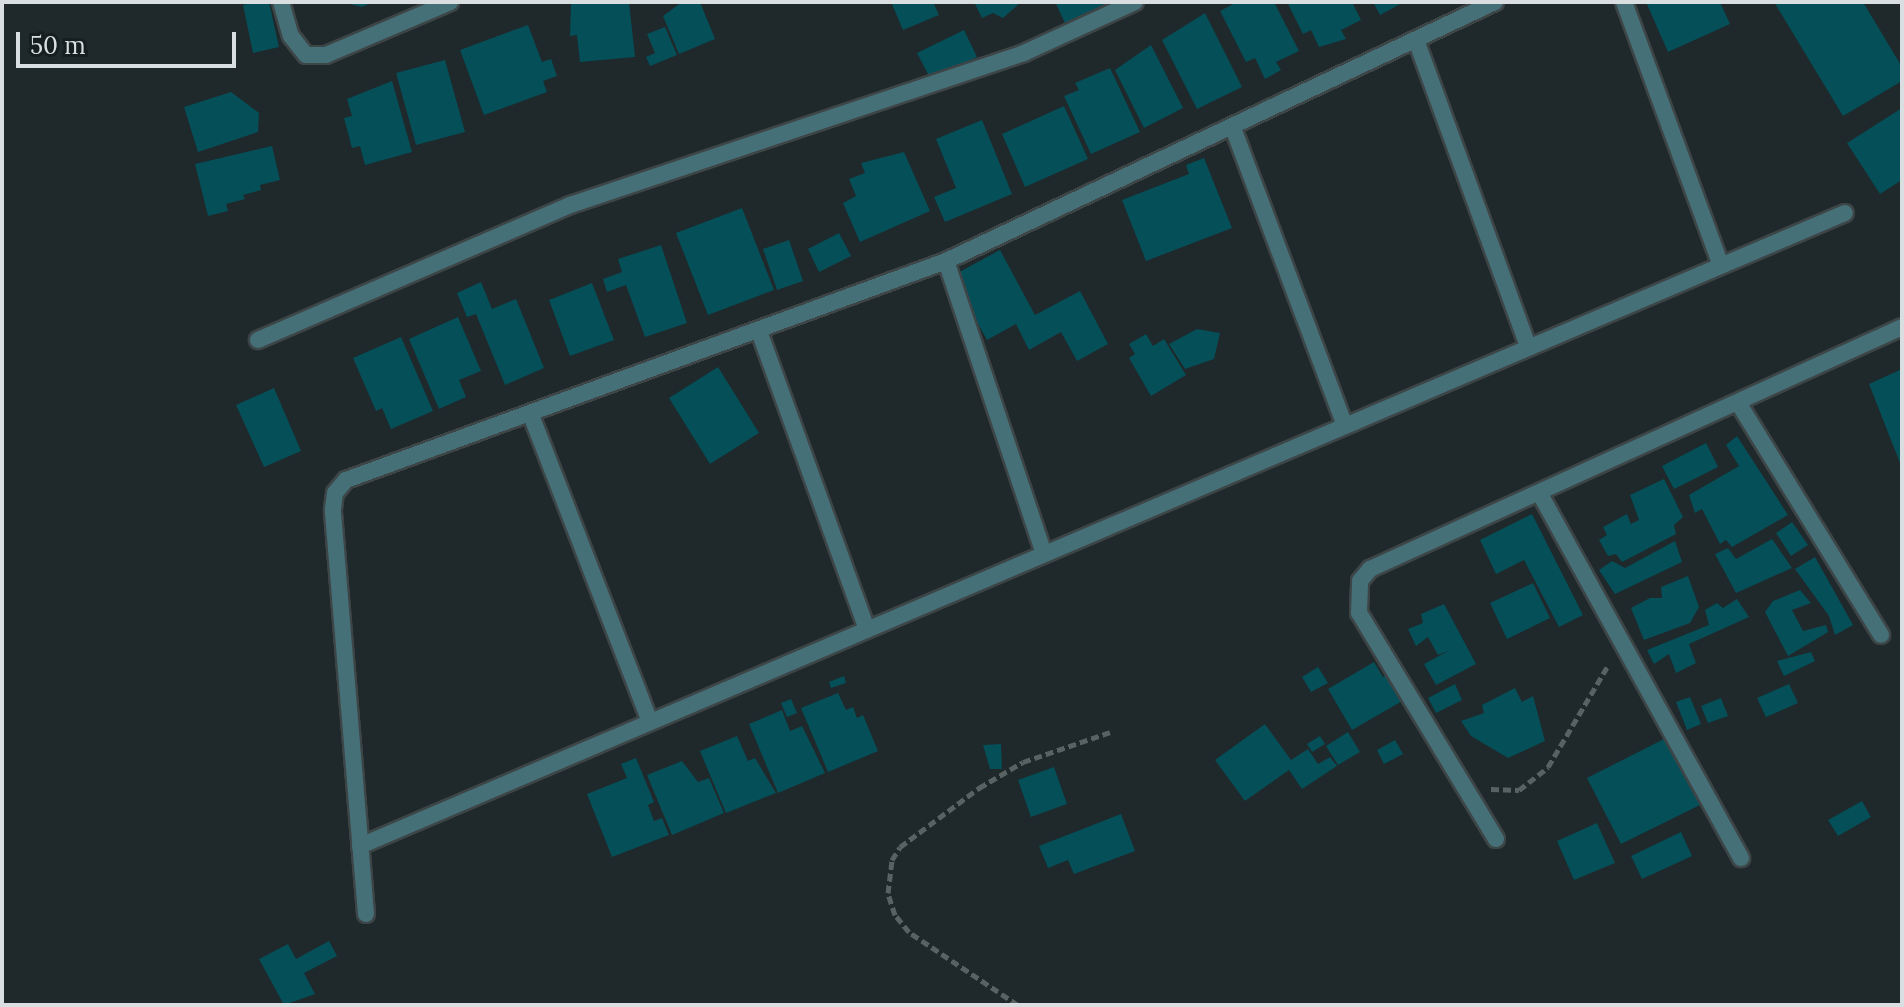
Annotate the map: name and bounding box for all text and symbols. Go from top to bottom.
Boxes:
scale bar [20,16,240,66]
text: 50 m [30,30,86,61]

